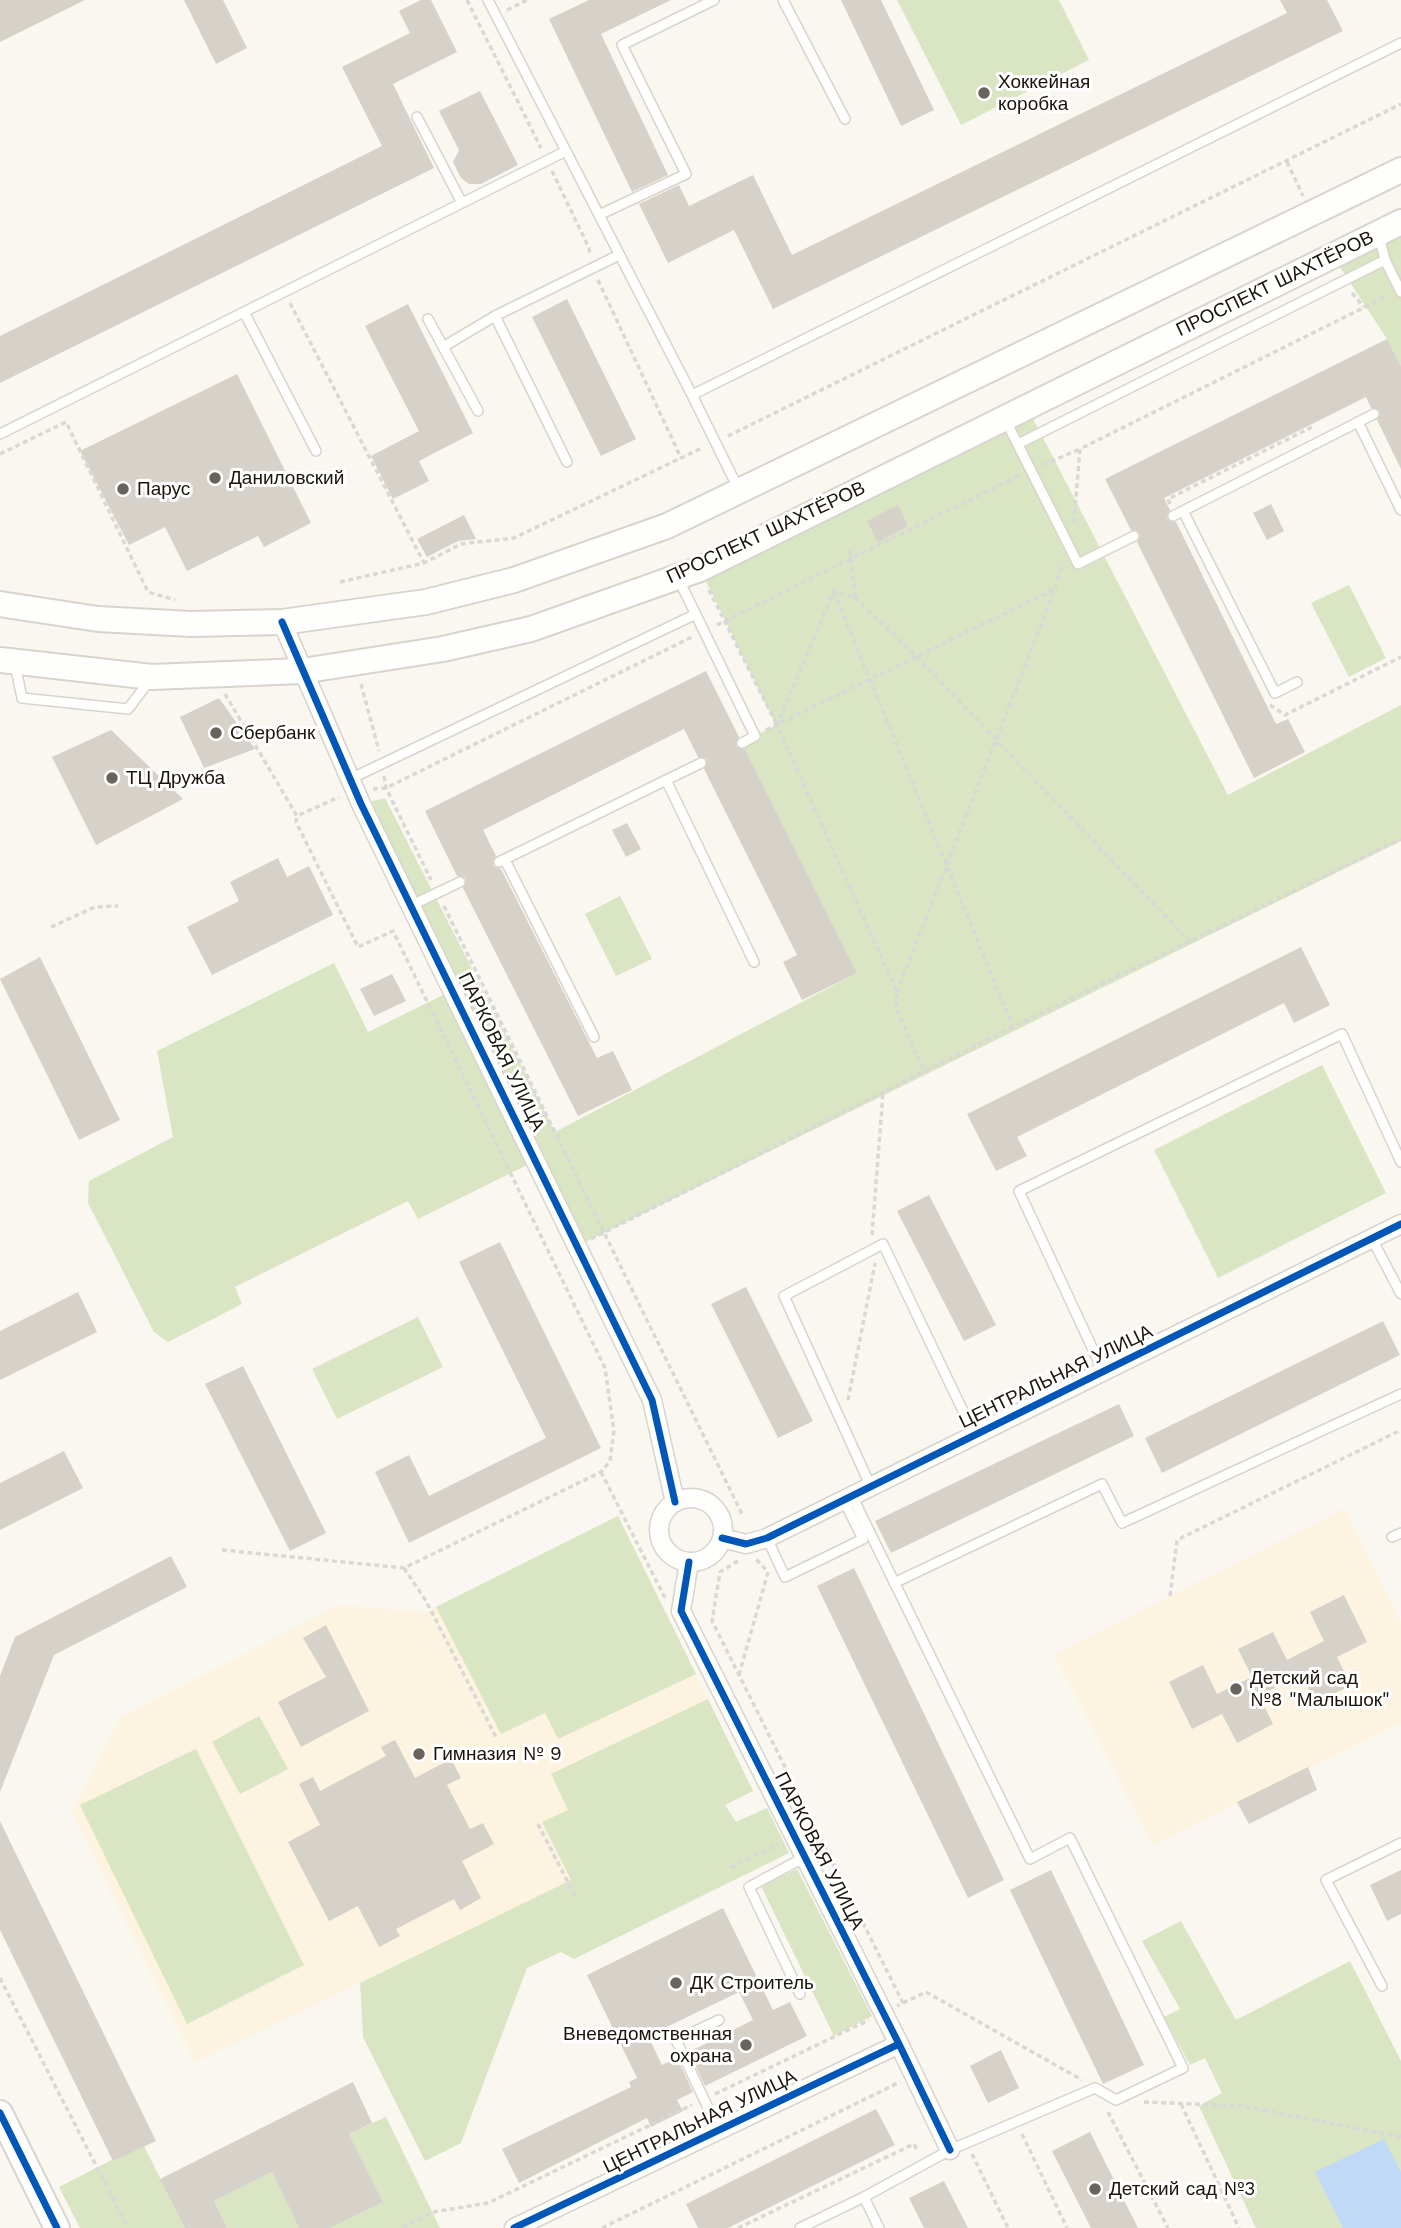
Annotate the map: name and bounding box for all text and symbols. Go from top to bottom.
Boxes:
place label: Хоккейная коробка [998,71,1090,115]
marker: Хоккейная коробка [976,85,992,101]
street label: ПРОСПЕКТ ШАХТЁРОВ [1173,226,1377,342]
place label: Даниловский [229,467,344,489]
marker: Даниловский [207,470,223,486]
street label: ПРОСПЕКТ ШАХТЁРОВ [663,477,869,589]
place label: Парус [137,478,190,500]
marker: Парус [115,481,131,497]
place label: Сбербанк [230,722,315,744]
marker: Сбербанк [208,725,224,741]
place label: ТЦ Дружба [126,767,225,789]
marker: ТЦ Дружба [104,770,120,786]
street label: ПАРКОВАЯ УЛИЦА [453,969,549,1135]
street label: ЦЕНТРАЛЬНАЯ УЛИЦА [956,1320,1156,1434]
place label: Детский сад №8 "Малышок" [1250,1667,1390,1711]
marker: Детский сад №8 "Малышок" [1228,1681,1244,1697]
place label: Гимназия № 9 [433,1743,562,1765]
marker: Гимназия № 9 [411,1746,427,1762]
street label: ПАРКОВАЯ УЛИЦА [769,1768,869,1934]
place label: ДК Строитель [690,1972,814,1994]
marker: ДК Строитель [668,1975,684,1991]
place label: Вневедомственная охрана [563,2023,732,2067]
marker: Вневедомственная охрана [738,2037,754,2053]
street label: ЦЕНТРАЛЬНАЯ УЛИЦА [600,2065,800,2179]
place label: Детский сад №3 [1109,2178,1255,2200]
marker: Детский сад №3 [1087,2181,1103,2197]

